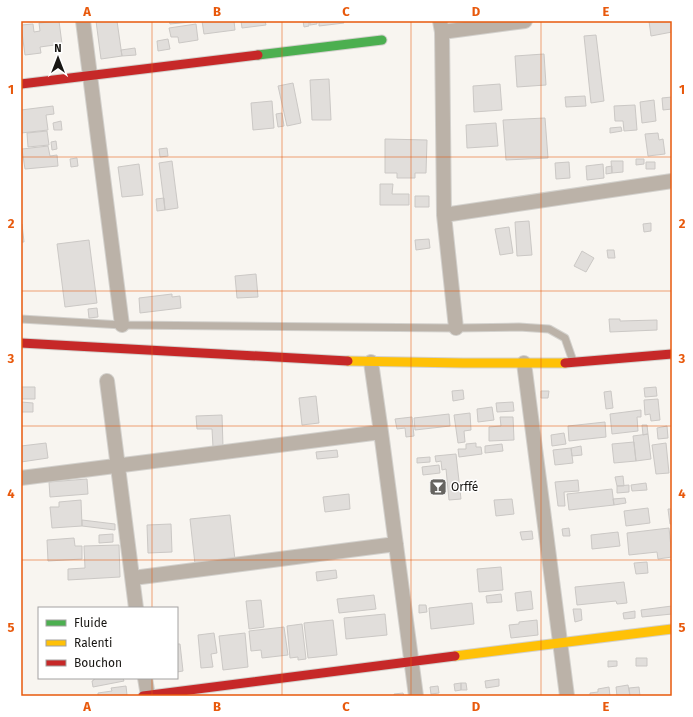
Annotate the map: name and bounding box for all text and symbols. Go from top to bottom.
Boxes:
text: A [82,4,91,19]
text: B [213,4,221,19]
text: C [342,4,350,19]
text: D [472,4,481,19]
text: E [603,4,610,19]
north arrow [38,38,78,78]
text: N [54,42,62,55]
text: 1 [8,82,14,97]
text: 1 [679,82,685,97]
text: 2 [8,216,15,231]
text: 2 [679,216,686,231]
text: 3 [7,351,15,366]
text: 3 [678,351,686,366]
bar icon: Orffé [428,477,448,497]
place label: Orffé [451,480,478,494]
text: 4 [7,486,15,501]
text: 4 [678,486,686,501]
legend [38,607,178,679]
text: Fluide [74,616,107,630]
text: 5 [8,620,15,635]
text: 5 [679,620,686,635]
text: Ralenti [74,636,112,650]
text: Bouchon [74,656,122,670]
text: A [82,699,91,714]
text: B [213,699,221,714]
text: C [342,699,350,714]
text: D [472,699,481,714]
text: E [603,699,610,714]

